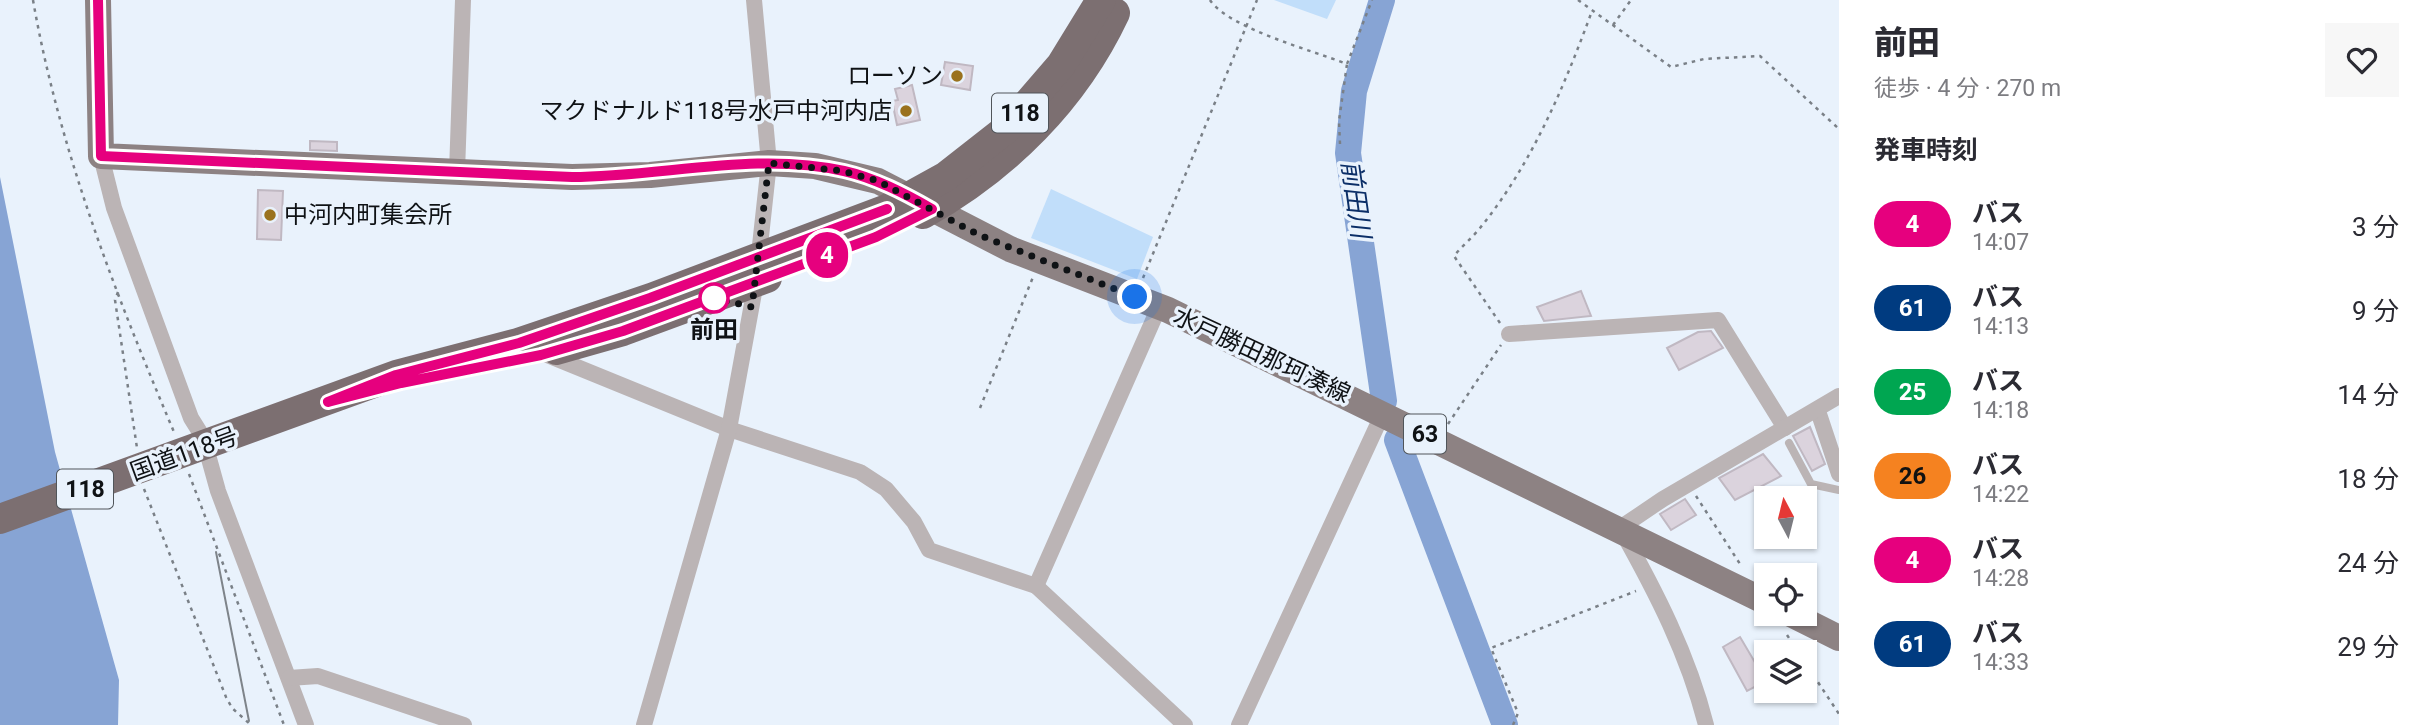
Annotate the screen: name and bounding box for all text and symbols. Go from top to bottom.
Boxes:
text: 前田 [1874,23,1940,62]
button: heart [2325,23,2399,97]
place label: ローソン [847,62,943,90]
marker: ローソン [949,68,965,84]
text: 徒歩 · 4 分 · 270 m [1874,75,2061,102]
road number: 118 [992,94,1048,132]
place label: マクドナルド118号水戸中河内店 [540,97,892,125]
marker: マクドナルド118号水戸中河内店 [898,103,914,119]
text: 発車時刻 [1874,135,1978,165]
water label: 前田川 [1336,158,1377,243]
text: バス [1972,198,2024,228]
place label: 中河内町集会所 [284,201,452,229]
marker: 中河内町集会所 [262,207,278,223]
text: 4 [1906,210,1919,238]
text: 3 分 [2352,212,2399,242]
text: 14:07 [1972,229,2029,256]
line badge: 4 [804,232,850,278]
text: 4 [820,241,834,269]
your location [1117,279,1152,314]
text: バス [1972,282,2024,312]
marker: 前田 [699,283,729,313]
text: 61 [1899,294,1926,322]
text: 9 分 [2352,296,2399,326]
street label: 水戸勝田那珂湊線 [1169,302,1355,408]
text: 14:13 [1972,313,2029,340]
place label: 前田 [690,316,738,344]
text: バス [1972,366,2024,396]
text: 25 [1899,378,1926,406]
text: 14 分 [2337,380,2399,410]
text: 14:18 [1972,397,2029,424]
road number: 63 [1404,414,1446,454]
street label: 国道118号 [126,422,242,486]
text: バス [1972,450,2024,480]
text: 26 [1899,462,1926,490]
text: 18 分 [2337,464,2399,494]
road number: 118 [57,470,113,509]
text: 14:22 [1972,481,2029,508]
north arrow [1754,486,1816,550]
map controls [1754,486,1817,703]
text: バス [1972,534,2024,564]
text: 4 [1906,546,1919,574]
text: 24 分 [2337,548,2399,578]
button: locate [1754,563,1817,626]
text: 14:28 [1972,565,2029,592]
text: バス [1972,618,2024,648]
text: 61 [1899,630,1926,658]
text: 29 分 [2337,632,2399,662]
button: layers [1754,640,1817,703]
text: 14:33 [1972,649,2029,676]

